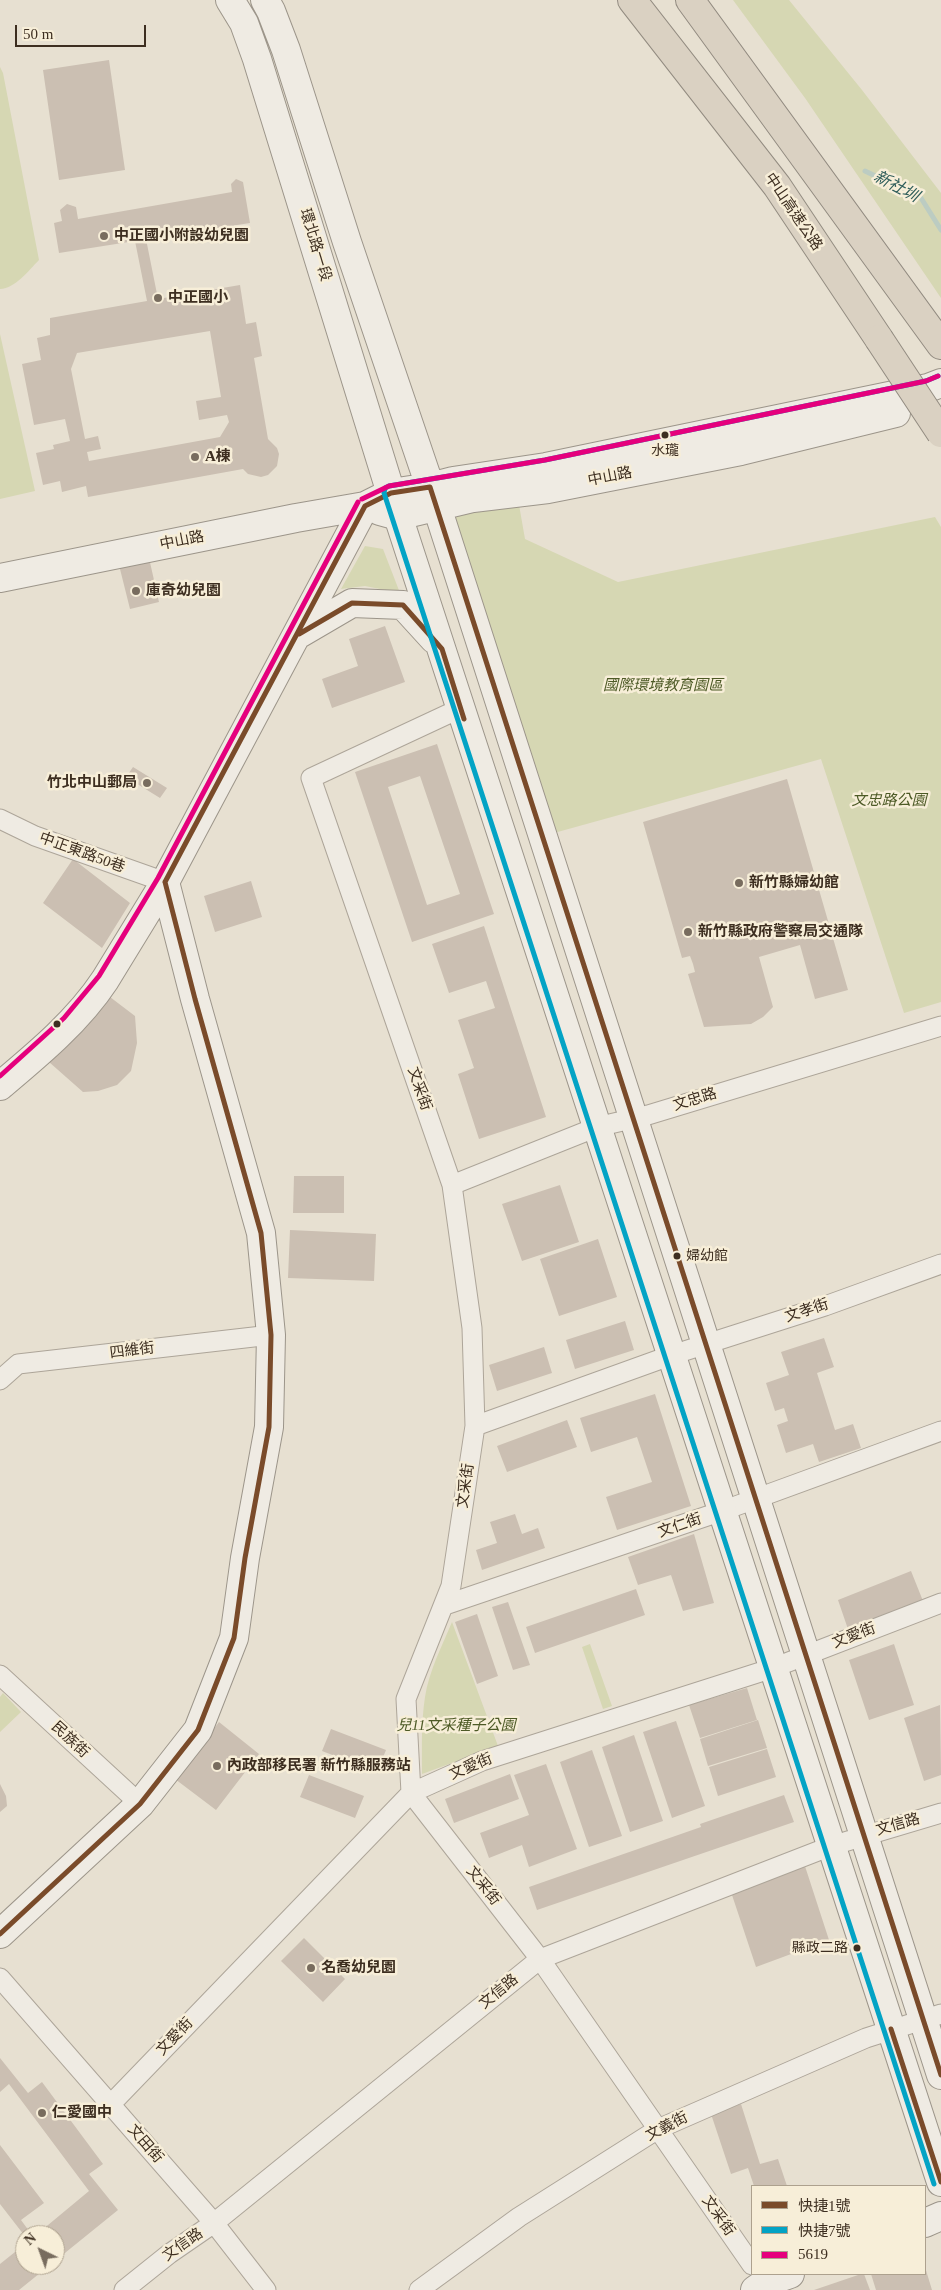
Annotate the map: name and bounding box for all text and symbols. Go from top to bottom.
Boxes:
scale bar [18,15,149,47]
text: 50 m [23,26,53,42]
water label: 新社圳 [870,167,922,207]
street label: 中山高速公路 [760,170,826,254]
street label: 環北路一段 [295,207,335,283]
place label: 中正國小附設幼兒園 [114,227,249,245]
marker: 中正國小附設幼兒園 [98,230,110,242]
place label: 中正國小 [168,289,228,307]
marker: 中正國小 [152,292,164,304]
marker: 水瓏 [660,430,670,440]
place label: 水瓏 [651,443,679,459]
place label: A棟 [205,448,231,466]
marker: A棟 [189,451,201,463]
street label: 中山路 [586,464,634,490]
street label: 中山路 [158,528,206,554]
place label: 庫奇幼兒園 [146,582,221,600]
marker: 庫奇幼兒園 [130,585,142,597]
park label: 國際環境教育園區 [603,677,723,695]
place label: 竹北中山郵局 [47,774,137,792]
marker: 竹北中山郵局 [141,777,153,789]
park label: 文忠路公園 [852,792,926,810]
street label: 中正東路50巷 [37,829,127,877]
place label: 新竹縣婦幼館 [749,874,839,892]
marker: 新竹縣婦幼館 [733,877,745,889]
place label: 新竹縣政府警察局交通隊 [698,923,863,941]
marker: 新竹縣政府警察局交通隊 [682,926,694,938]
unlabelled marker [52,1019,62,1029]
street label: 文采街 [403,1065,435,1113]
street label: 文忠路 [671,1085,719,1115]
place label: 婦幼館 [686,1248,728,1264]
marker: 婦幼館 [672,1251,682,1261]
street label: 文孝街 [783,1295,831,1327]
street label: 四維街 [109,1339,155,1363]
street label: 文采街 [454,1462,478,1510]
street label: 文仁街 [656,1510,704,1542]
street label: 文愛街 [830,1620,878,1652]
park label: 兒11文采種子公園 [397,1717,515,1735]
street label: 民族街 [47,1718,93,1762]
street label: 文愛街 [447,1750,495,1784]
place label: 內政部移民署 新竹縣服務站 [227,1757,411,1775]
marker: 內政部移民署 新竹縣服務站 [211,1760,223,1772]
street label: 文信路 [874,1810,922,1840]
street label: 文采街 [462,1863,504,1909]
place label: 縣政二路 [792,1940,848,1956]
marker: 縣政二路 [852,1943,862,1953]
place label: 名喬幼兒園 [321,1959,396,1977]
marker: 名喬幼兒園 [305,1962,317,1974]
street label: 文信路 [476,1971,522,2013]
street label: 文愛街 [153,2015,197,2059]
place label: 仁愛國中 [52,2104,112,2122]
marker: 仁愛國中 [36,2107,48,2119]
street label: 文義街 [643,2109,691,2145]
street label: 文田街 [123,2121,167,2167]
legend [751,2185,926,2275]
street label: 文采街 [698,2192,738,2240]
text: 快捷1號 [798,2198,851,2214]
text: 快捷7號 [798,2223,851,2239]
north arrow [15,2225,65,2275]
street label: 文信路 [159,2225,207,2265]
text: N [22,2230,39,2248]
text: 5619 [798,2246,828,2262]

